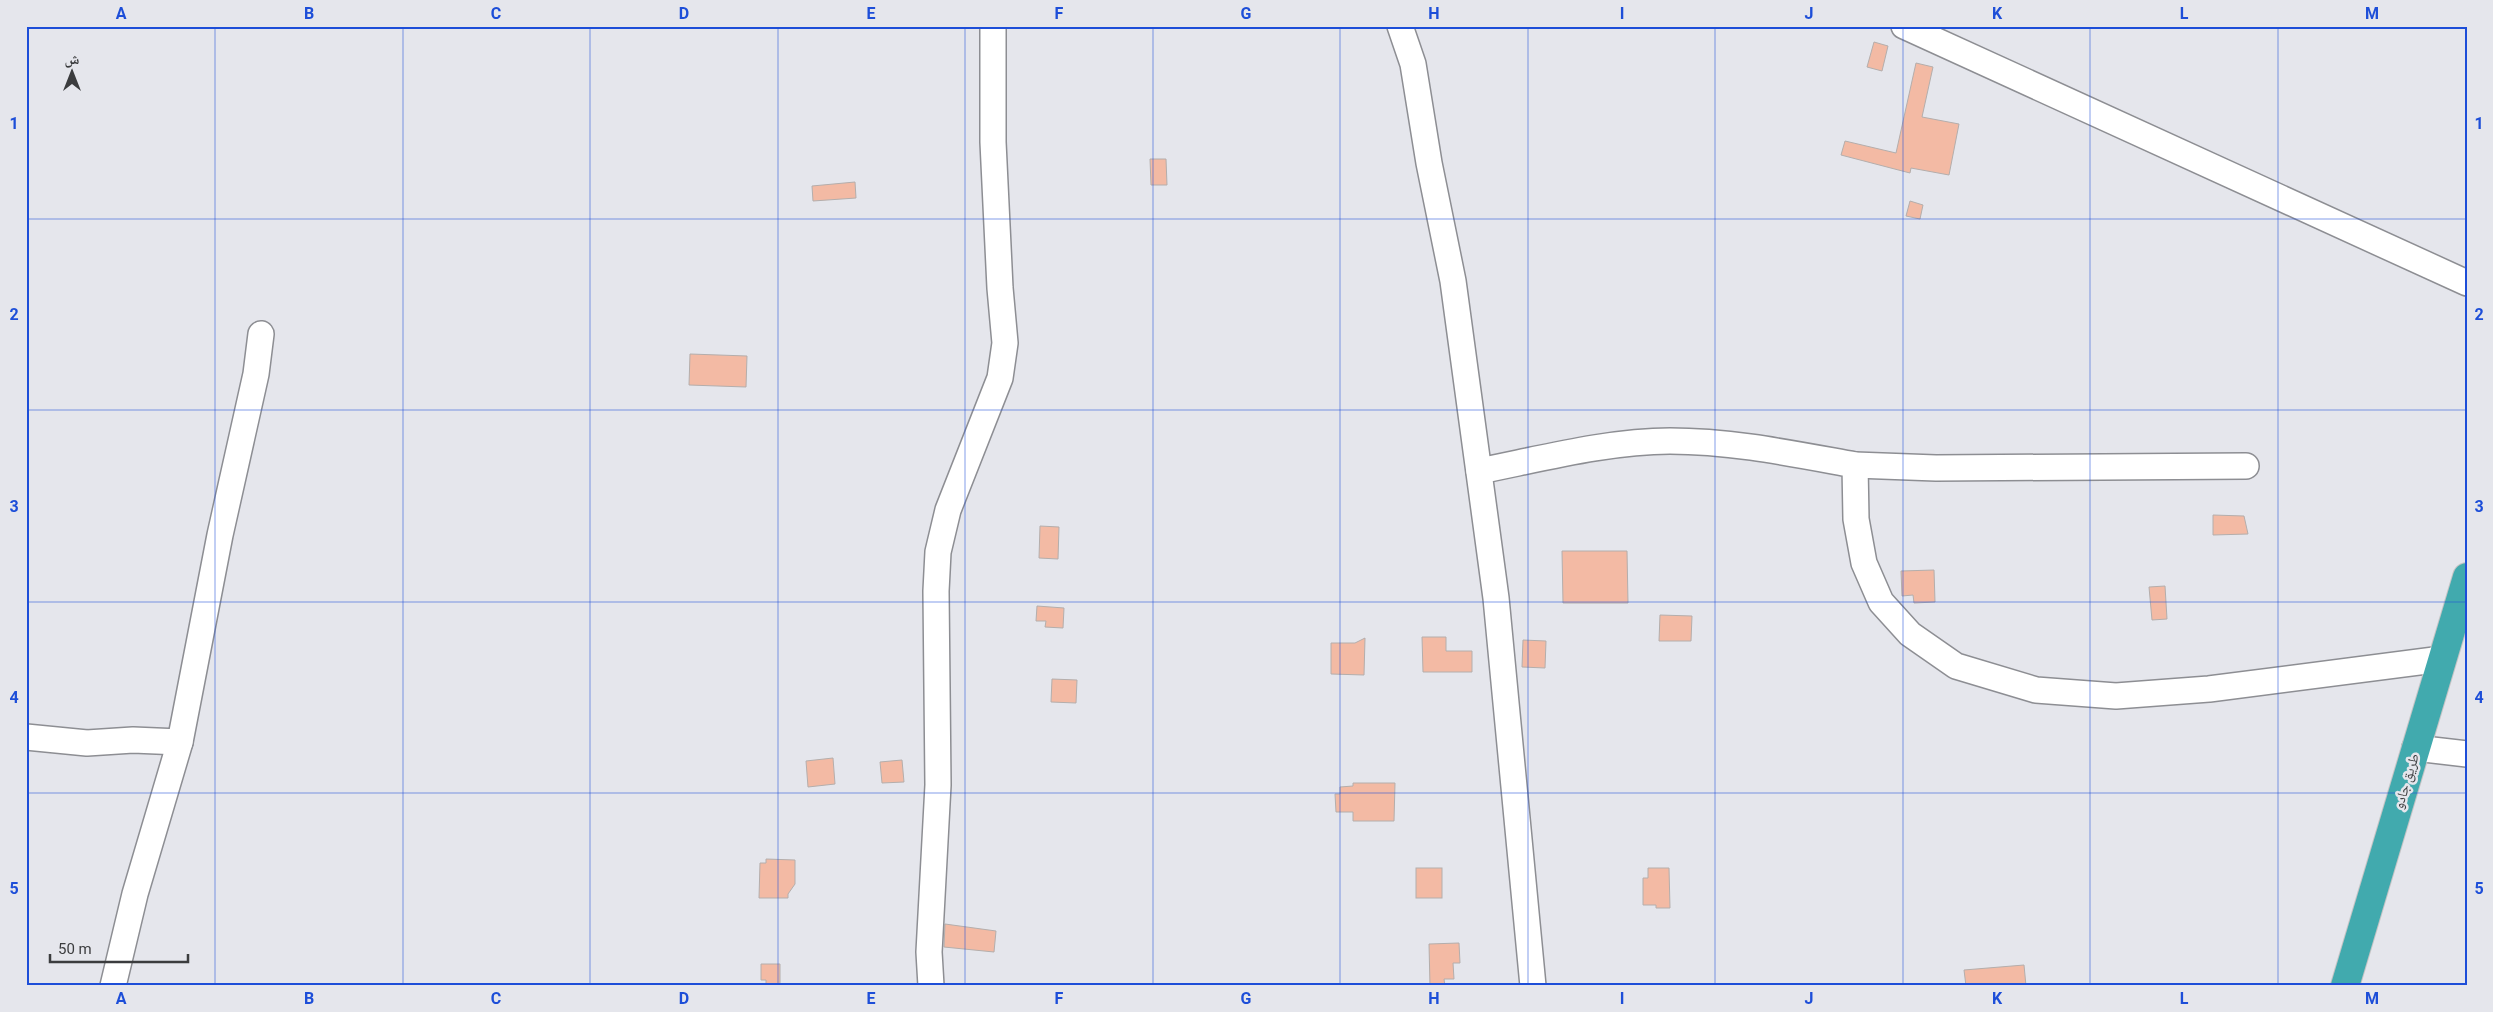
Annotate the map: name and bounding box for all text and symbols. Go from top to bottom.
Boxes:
text: A [116,4,127,23]
text: B [304,4,314,23]
text: C [491,4,501,23]
text: D [679,4,689,23]
text: E [867,4,876,23]
text: F [1055,4,1064,23]
text: G [1241,4,1252,23]
text: H [1428,4,1440,23]
text: I [1620,4,1624,23]
text: J [1805,4,1813,23]
text: K [1992,4,2003,23]
text: L [2180,4,2189,23]
text: M [2365,4,2379,23]
north arrow [48,48,98,98]
text: ش [65,51,80,68]
text: 1 [9,114,19,133]
text: 1 [2474,114,2484,133]
text: 2 [9,305,19,324]
text: 2 [2474,305,2484,324]
text: 3 [9,497,19,516]
text: 3 [2474,497,2484,516]
text: 4 [9,688,19,707]
text: 4 [2474,688,2484,707]
street label: طريق جادو [2390,751,2424,811]
text: 5 [9,879,19,898]
text: 5 [2474,879,2484,898]
scale bar [50,932,188,964]
text: 50 m [58,940,92,958]
text: A [116,989,127,1008]
text: B [304,989,314,1008]
text: C [491,989,501,1008]
text: D [679,989,689,1008]
text: E [867,989,876,1008]
text: F [1055,989,1064,1008]
text: G [1241,989,1252,1008]
text: H [1428,989,1440,1008]
text: I [1620,989,1624,1008]
text: J [1805,989,1813,1008]
text: K [1992,989,2003,1008]
text: L [2180,989,2189,1008]
text: M [2365,989,2379,1008]

